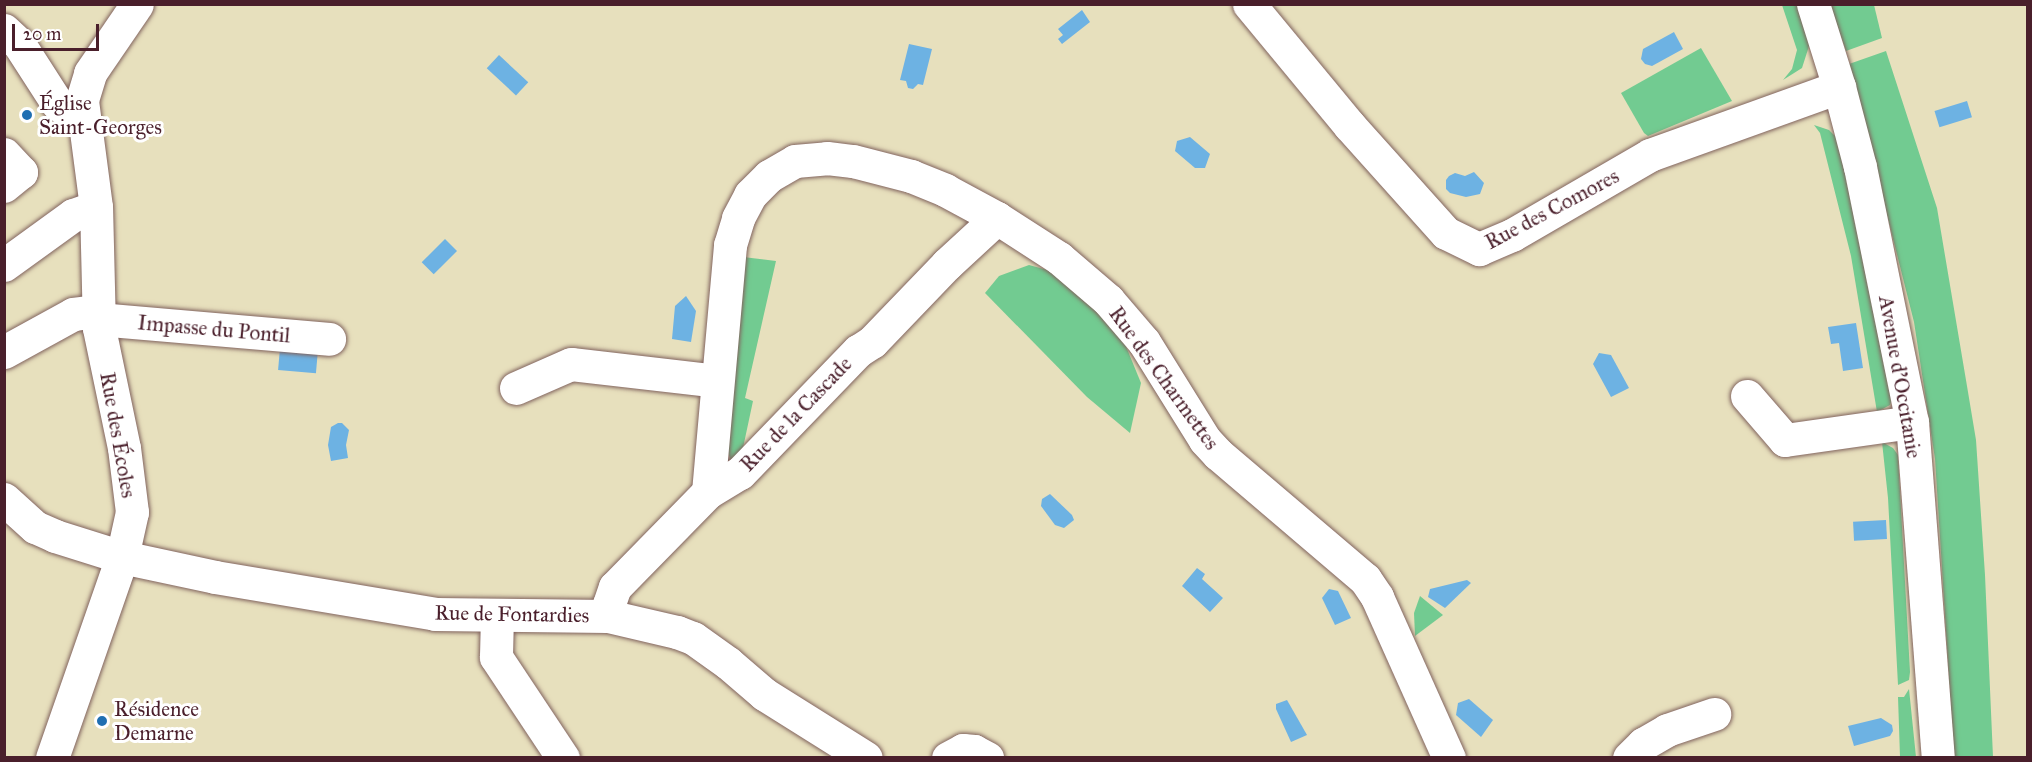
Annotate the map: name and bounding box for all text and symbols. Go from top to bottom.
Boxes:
scale bar [15,12,102,50]
text: 20 m [23,23,61,45]
place label: Église Saint-Georges [39,90,162,140]
marker: Église Saint-Georges [20,108,34,122]
street label: Rue des Comores [1481,163,1623,255]
street label: Avenue d'Occitanie [1873,294,1927,460]
street label: Rue des Charmettes [1104,301,1224,455]
street label: Impasse du Pontil [137,310,291,348]
street label: Rue de la Cascade [735,351,857,477]
street label: Rue des Écoles [95,370,141,500]
street label: Rue de Fontardies [434,600,590,628]
place label: Résidence Demarne [114,696,199,746]
marker: Résidence Demarne [95,714,109,728]

